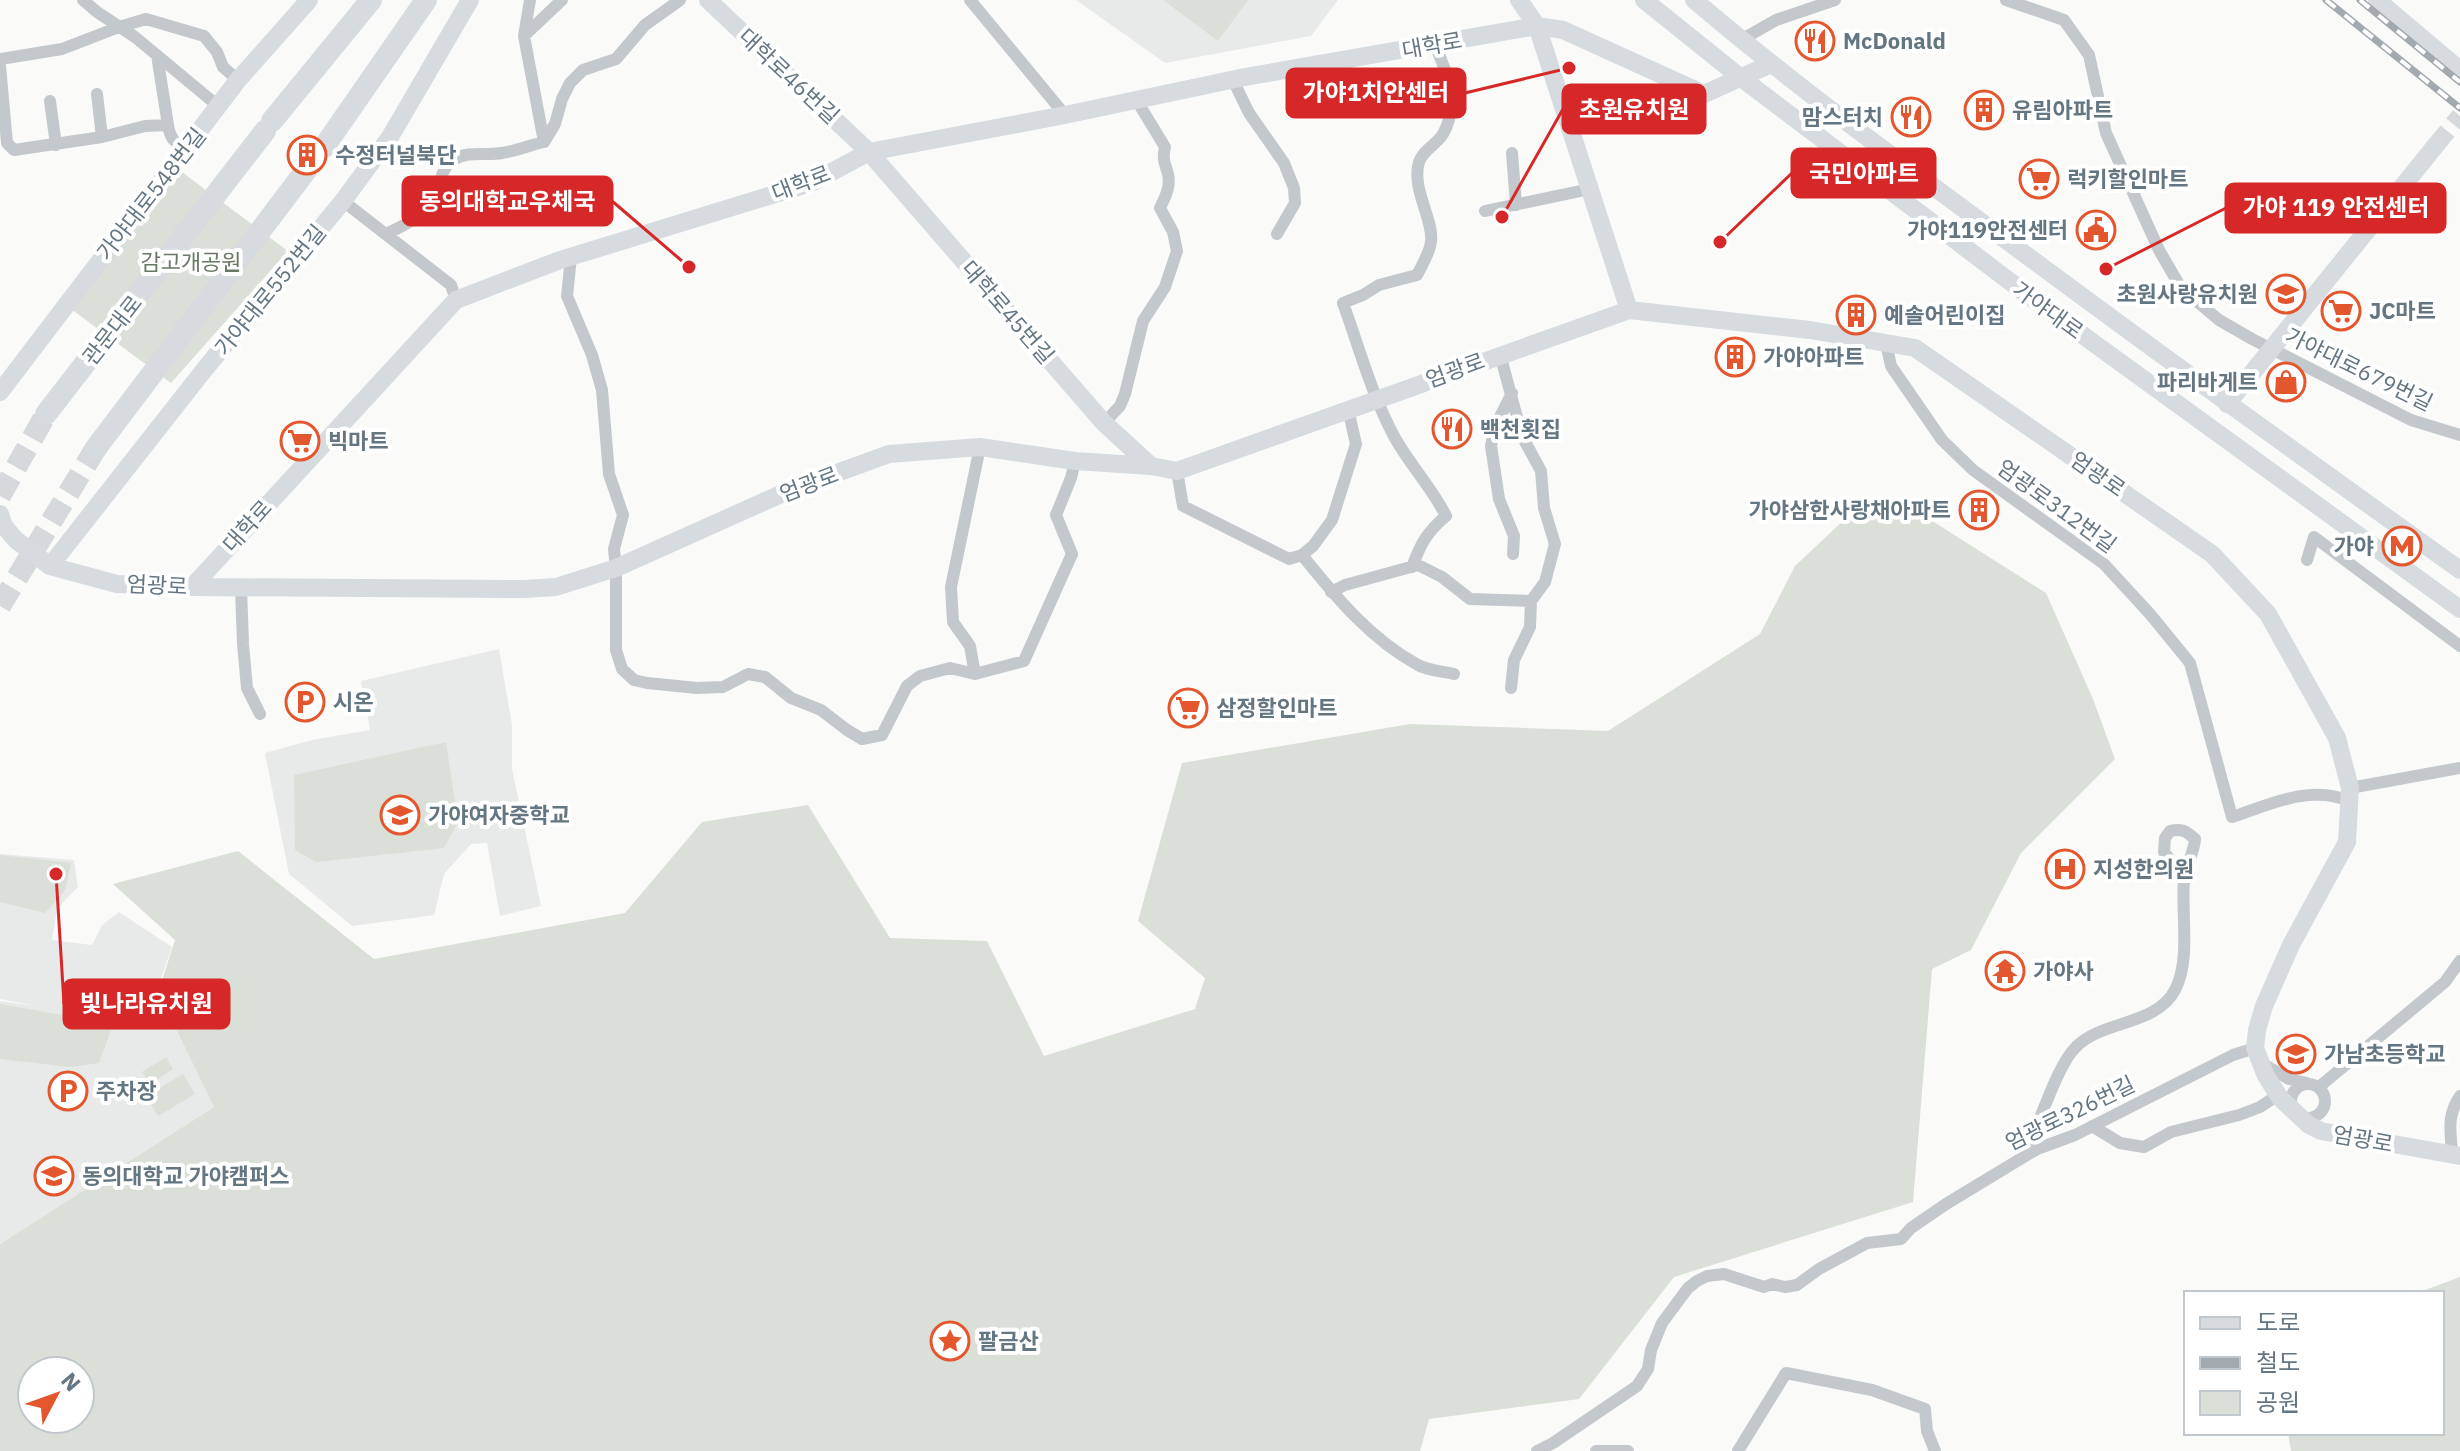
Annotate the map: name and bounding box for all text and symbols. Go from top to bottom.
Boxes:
restaurant icon: McDonald [1794,20,1836,62]
street label: 대학로46번길 [733,22,846,130]
street label: 대학로 [1399,25,1464,64]
place label: McDonald [1843,26,1946,55]
callout: 가야1치안센터 [1287,69,1465,117]
text: 가야1치안센터 [1303,76,1449,108]
callout: 초원유치원 [1563,85,1705,133]
building icon: 유림아파트 [1963,89,2005,131]
text: 초원유치원 [1579,93,1689,125]
place label: 유림아파트 [2012,95,2113,124]
restaurant icon: 맘스터치 [1890,96,1932,138]
place label: 맘스터치 [1802,102,1883,131]
street label: 가야대로548번길 [90,121,212,266]
building icon: 수정터널북단 [286,134,328,176]
place label: 수정터널북단 [335,140,456,169]
callout: 국민아파트 [1792,149,1935,197]
text: 국민아파트 [1809,157,1919,189]
street label: 대학로 [767,158,834,207]
supermarket icon: 럭키할인마트 [2018,158,2060,200]
place label: 럭키할인마트 [2067,164,2188,193]
callout: 동의대학교우체국 [403,177,612,225]
callout: 가야 119 안전센터 [2226,184,2445,232]
text: 동의대학교우체국 [419,185,595,217]
text: 가야 119 안전센터 [2242,191,2430,223]
public building icon: 가야119안전센터 [2075,209,2117,251]
place label: 가야119안전센터 [1907,215,2068,244]
street label: 가야대로552번길 [208,218,332,361]
park label: 감고개공원 [140,247,242,276]
street label: 대학로45번길 [956,254,1061,369]
school or university icon: 초원사랑유치원 [2265,273,2307,315]
street label: 가야대로 [2007,274,2090,345]
place label: 초원사랑유치원 [2116,279,2258,308]
street label: 관문대로 [75,289,148,371]
supermarket icon: JC마트 [2320,290,2362,332]
building icon: 예솔어린이집 [1835,294,1877,336]
place label: JC마트 [2369,296,2436,325]
place label: 예솔어린이집 [1884,300,2005,329]
street label: 가야대로679번길 [2280,320,2438,417]
building icon: 가야아파트 [1714,336,1756,378]
place label: 가야아파트 [1763,342,1864,371]
street label: 엄광로 [1421,346,1488,394]
shop icon: 파리바게트 [2265,361,2307,403]
place label: 파리바게트 [2157,367,2258,396]
restaurant icon: 백천횟집 [1431,408,1473,450]
place label: 백천횟집 [1480,414,1561,443]
supermarket icon: 빅마트 [279,420,321,462]
place label: 빅마트 [328,426,389,455]
street label: 엄광로 [2065,444,2131,503]
street label: 엄광로312번길 [1992,452,2123,559]
street label: 엄광로 [775,459,842,508]
building icon: 가야삼한사랑채아파트 [1958,489,2000,531]
street label: 대학로 [216,493,278,558]
place label: 가야삼한사랑채아파트 [1749,495,1951,524]
metro station icon: 가야 [2381,525,2423,567]
place label: 가야 [2334,531,2374,560]
street label: 엄광로 [126,568,188,601]
parking icon: 시온 [284,681,326,723]
place label: 시온 [333,687,373,716]
supermarket icon: 삼정할인마트 [1167,687,1209,729]
place label: 삼정할인마트 [1216,693,1337,722]
school or university icon: 가야여자중학교 [379,794,421,836]
place label: 가야여자중학교 [428,800,570,829]
hospital icon: 지성한의원 [2044,848,2086,890]
place label: 지성한의원 [2093,854,2194,883]
temple icon: 가야사 [1984,950,2026,992]
place label: 가야사 [2033,956,2094,985]
callout: 빛나라유치원 [64,980,229,1028]
text: 빛나라유치원 [80,987,212,1019]
school or university icon: 가남초등학교 [2275,1033,2317,1075]
place label: 가남초등학교 [2324,1039,2445,1068]
street label: 엄광로326번길 [2000,1069,2139,1156]
parking icon: 주차장 [47,1070,89,1112]
place label: 주차장 [96,1076,157,1105]
street label: 엄광로 [2331,1119,2396,1158]
school or university icon: 동의대학교 가야캠퍼스 [33,1155,75,1197]
place label: 동의대학교 가야캠퍼스 [82,1161,290,1190]
legend [2184,1291,2444,1435]
text: 도로 [2256,1306,2300,1338]
place icon: 팔금산 [929,1320,971,1362]
place label: 팔금산 [978,1326,1039,1355]
text: 철도 [2256,1346,2300,1378]
north arrow [16,1355,96,1435]
text: N [55,1366,88,1397]
text: 공원 [2256,1386,2300,1418]

